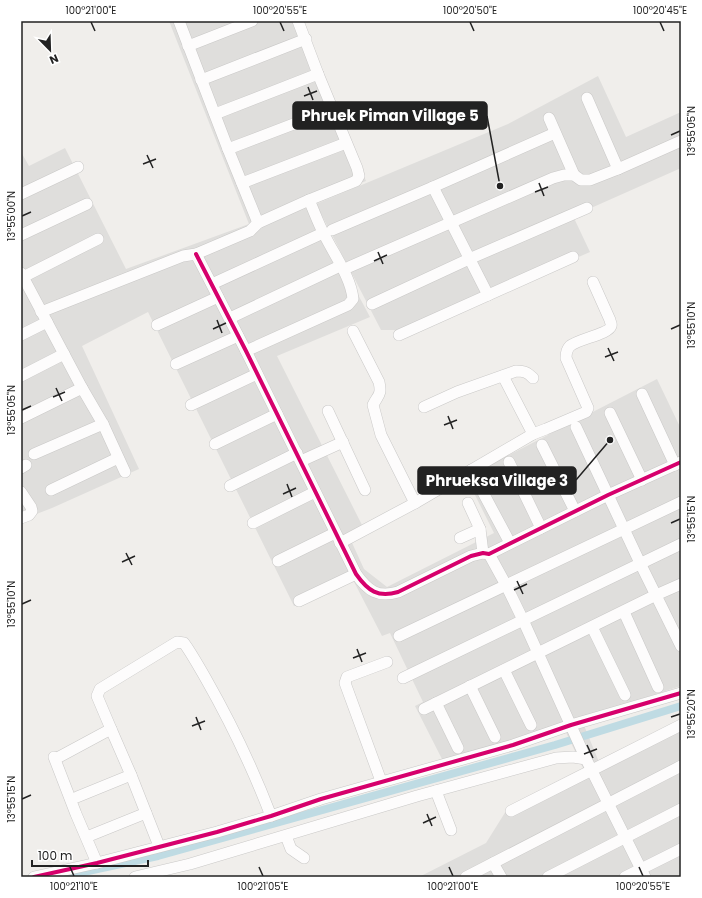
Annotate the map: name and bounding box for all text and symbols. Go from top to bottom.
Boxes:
text: 100°21'00"E [65,3,117,18]
text: 100°20'55"E [253,3,307,18]
text: 100°20'50"E [443,3,497,18]
text: 100°20'45"E [633,3,687,18]
north arrow [30,30,70,70]
text: N [47,50,61,68]
callout: Phruek Piman Village 5 [293,102,487,129]
text: Phruek Piman Village 5 [301,105,479,126]
text: 13°55'05"N [684,106,699,156]
text: 13°55'00"N [4,191,19,241]
text: 13°55'10"N [684,302,699,348]
text: 13°55'05"N [4,385,19,435]
callout: Phrueksa Village 3 [418,467,576,494]
text: Phrueksa Village 3 [426,470,568,491]
text: 13°55'15"N [684,496,699,542]
text: 13°55'10"N [4,581,19,627]
text: 13°55'20"N [684,689,699,739]
text: 13°55'15"N [4,776,19,822]
scale bar [32,842,148,868]
text: 100 m [38,847,72,864]
text: 100°21'10"E [50,879,98,894]
text: 100°21'05"E [237,879,289,894]
text: 100°21'00"E [427,879,479,894]
text: 100°20'55"E [616,879,670,894]

